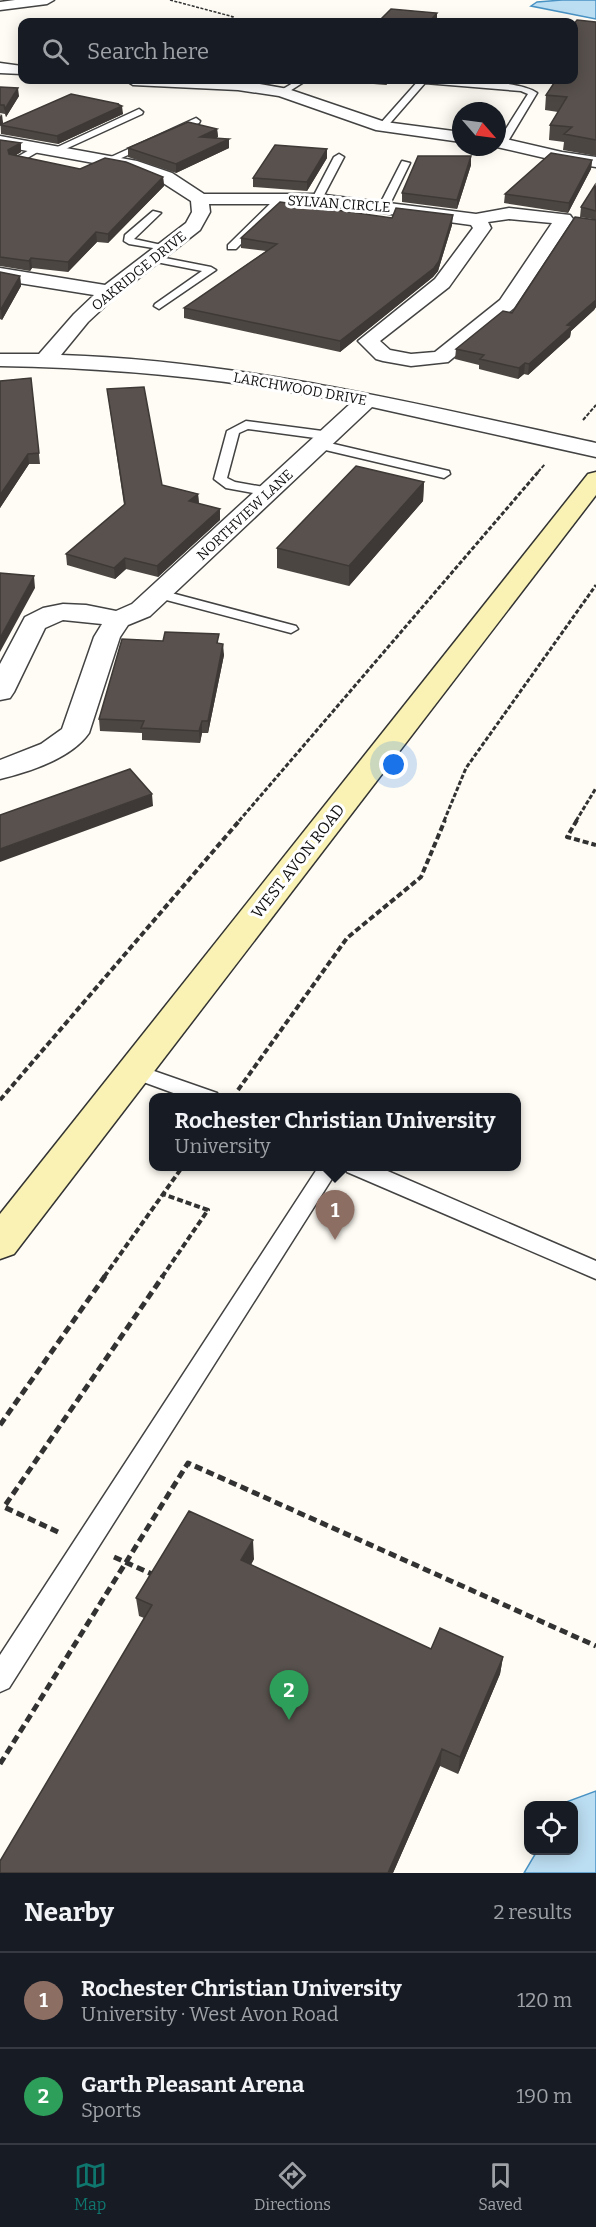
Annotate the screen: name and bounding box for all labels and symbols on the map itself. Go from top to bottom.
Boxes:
north arrow [452,102,506,156]
street label: SYLVAN CIRCLE [287,192,391,216]
street label: OAKRIDGE DRIVE [88,228,190,314]
street label: LARCHWOOD DRIVE [232,369,368,409]
street label: NORTHVIEW LANE [193,466,297,564]
your location [379,750,408,779]
street label: WEST AVON ROAD [247,800,349,922]
pin: 1 [316,1190,354,1240]
pin: 2 [270,1670,308,1720]

